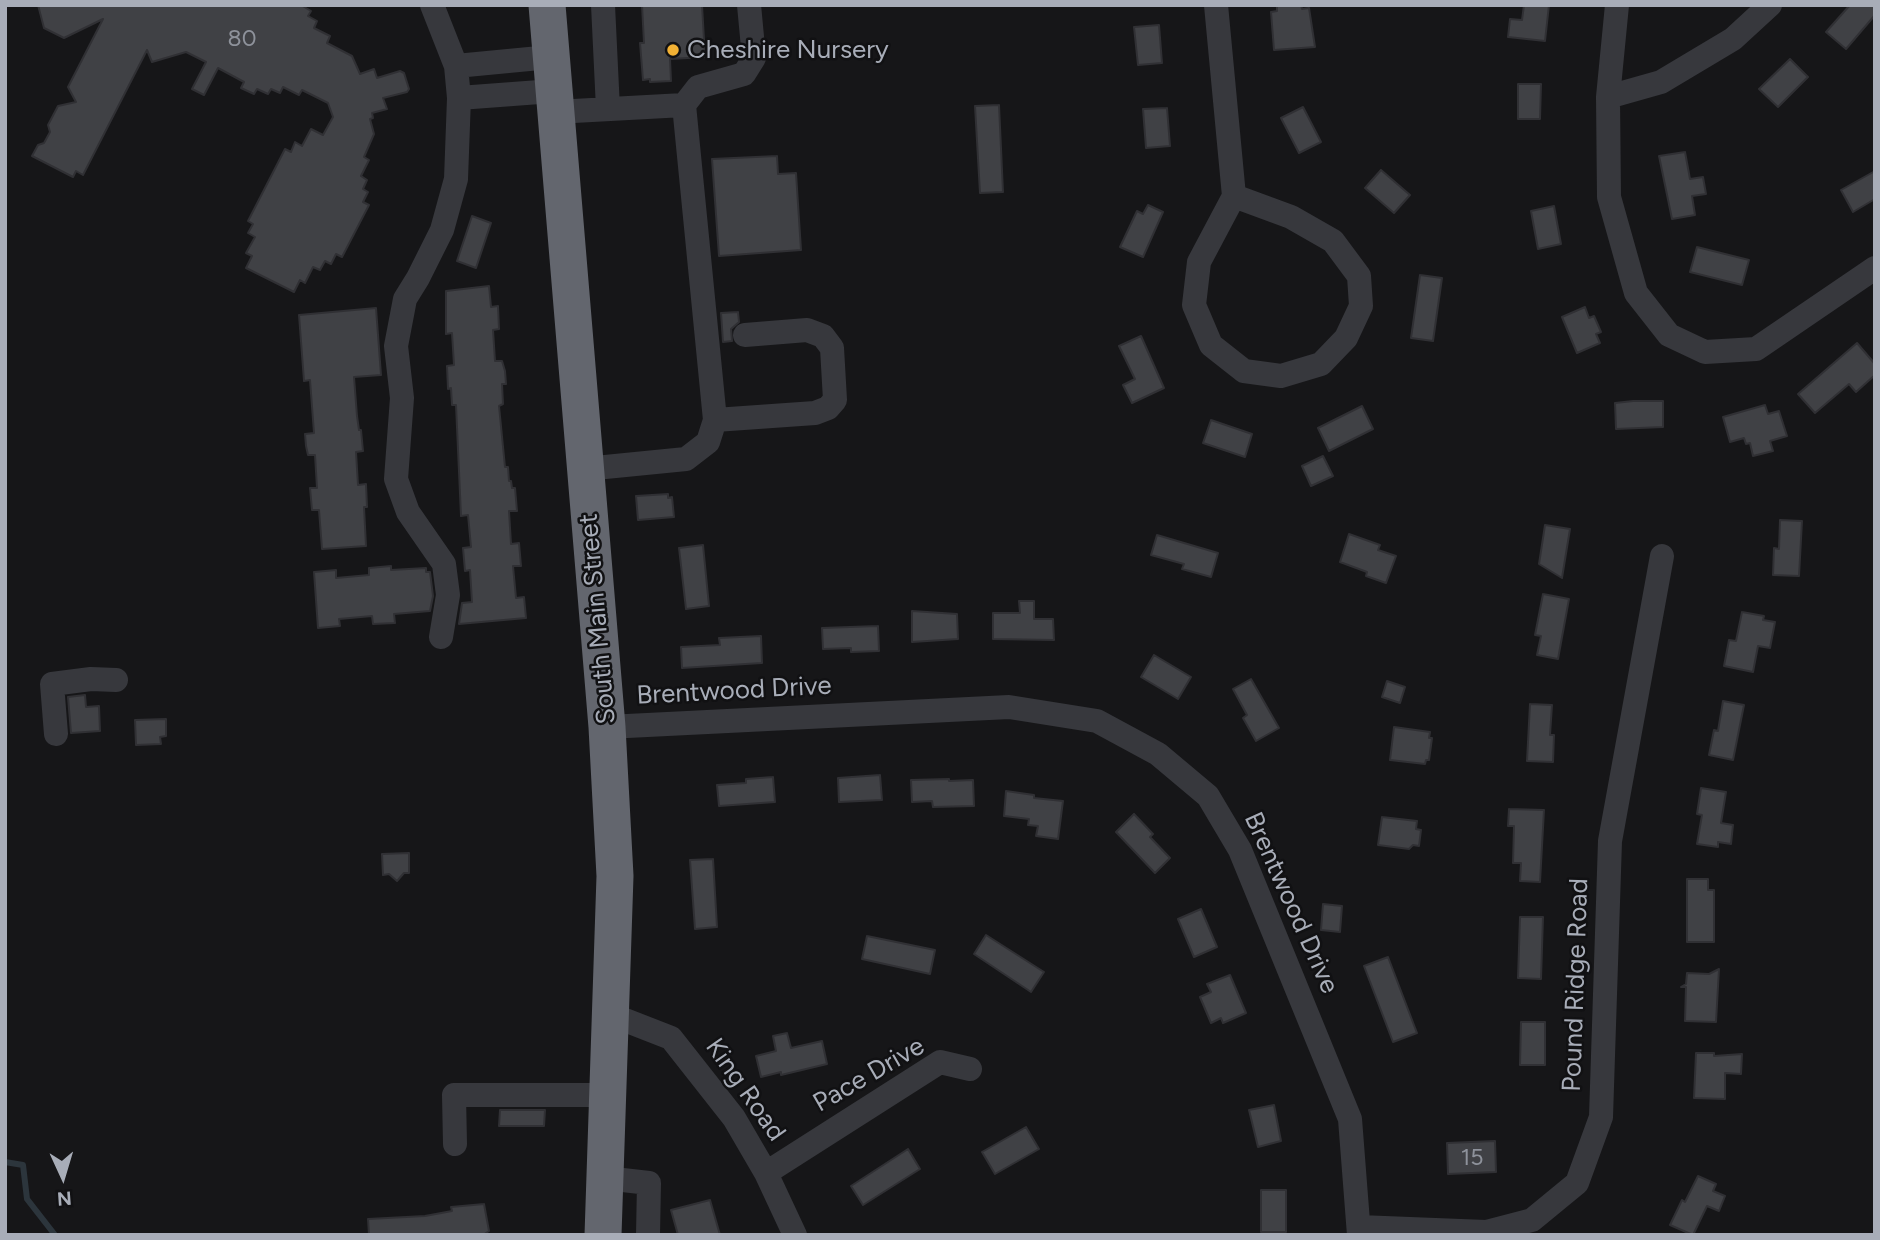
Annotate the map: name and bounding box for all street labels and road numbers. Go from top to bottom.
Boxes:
street label: South Main Street [573,512,623,726]
street label: Brentwood Drive [636,670,832,712]
street label: Brentwood Drive [1237,807,1345,999]
street label: Pound Ridge Road [1557,878,1595,1092]
street label: Pace Drive [808,1031,930,1119]
street label: King Road [698,1033,792,1147]

